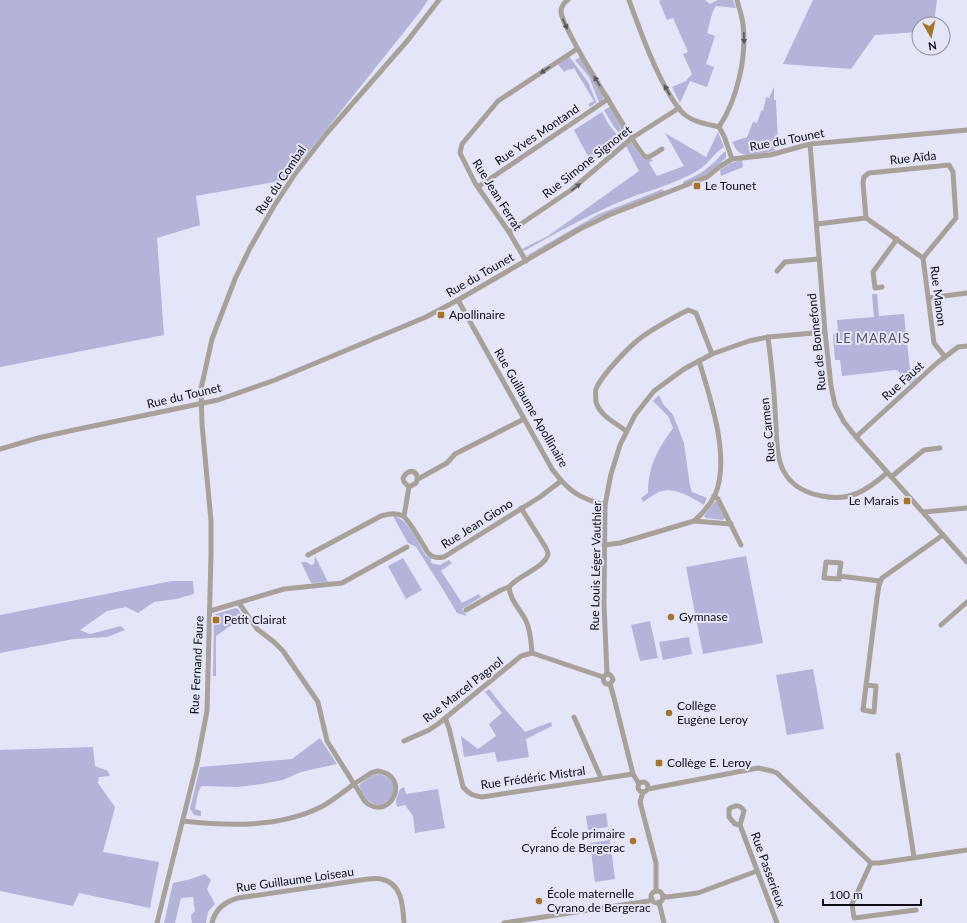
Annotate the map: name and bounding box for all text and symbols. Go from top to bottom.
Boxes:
north arrow [911,16,951,56]
one-way arrow [563,18,569,30]
one-way arrow [740,32,747,44]
text: N [927,39,938,53]
one-way arrow [539,66,550,74]
one-way arrow [593,75,600,87]
one-way arrow [664,84,671,96]
street label: Rue Yves Montand [492,101,582,168]
street label: Rue Simone Signoret [539,122,635,201]
street label: Rue du Tounet [748,125,826,154]
street label: Rue du Combal [252,142,309,217]
street label: Rue Aïda [889,148,937,167]
street label: Rue Jean Ferrat [470,156,526,234]
place label: Le Tounet [705,178,757,193]
marker: Le Tounet [692,181,702,191]
one-way arrow [570,182,581,191]
street label: Rue du Tounet [443,249,517,300]
street label: Rue Manon [927,265,950,327]
street label: Rue de Bonnefond [804,293,829,392]
place label: Apollinaire [449,307,505,322]
marker: Apollinaire [436,310,446,320]
district label: LE MARAIS [835,330,911,346]
street label: Rue Guillaume Apollinaire [491,346,572,470]
street label: Rue Faust [879,357,927,403]
street label: Rue du Tounet [145,380,223,411]
street label: Rue Carmen [757,397,778,463]
place label: Le Marais [849,493,899,508]
street label: Rue Jean Giono [438,495,516,552]
marker: Le Marais [902,496,912,506]
street label: Rue Louis Léger Vauthier [587,500,604,631]
place label: Gymnase [679,609,728,624]
place label: Petit Clairat [224,612,287,627]
marker: Gymnase [666,612,676,622]
street label: Rue Fernand Faure [186,615,207,715]
marker: Petit Clairat [211,615,221,625]
street label: Rue Marcel Pagnol [420,654,506,726]
place label: Collège Eugène Leroy [677,698,749,727]
marker: Collège Eugène Leroy [664,708,674,718]
place label: Collège E. Leroy [667,755,752,770]
marker: Collège E. Leroy [654,758,664,768]
street label: Rue Frédéric Mistral [480,763,586,792]
place label: École primaire Cyrano de Bergerac [521,826,625,855]
street label: Rue Passerieux [748,830,789,910]
marker: École primaire Cyrano de Bergerac [628,836,638,846]
street label: Rue Guillaume Loiseau [235,864,355,895]
scale bar [823,881,921,907]
place label: École maternelle Cyrano de Bergerac [547,886,651,915]
text: 100 m [829,887,863,902]
marker: École maternelle Cyrano de Bergerac [534,896,544,906]

